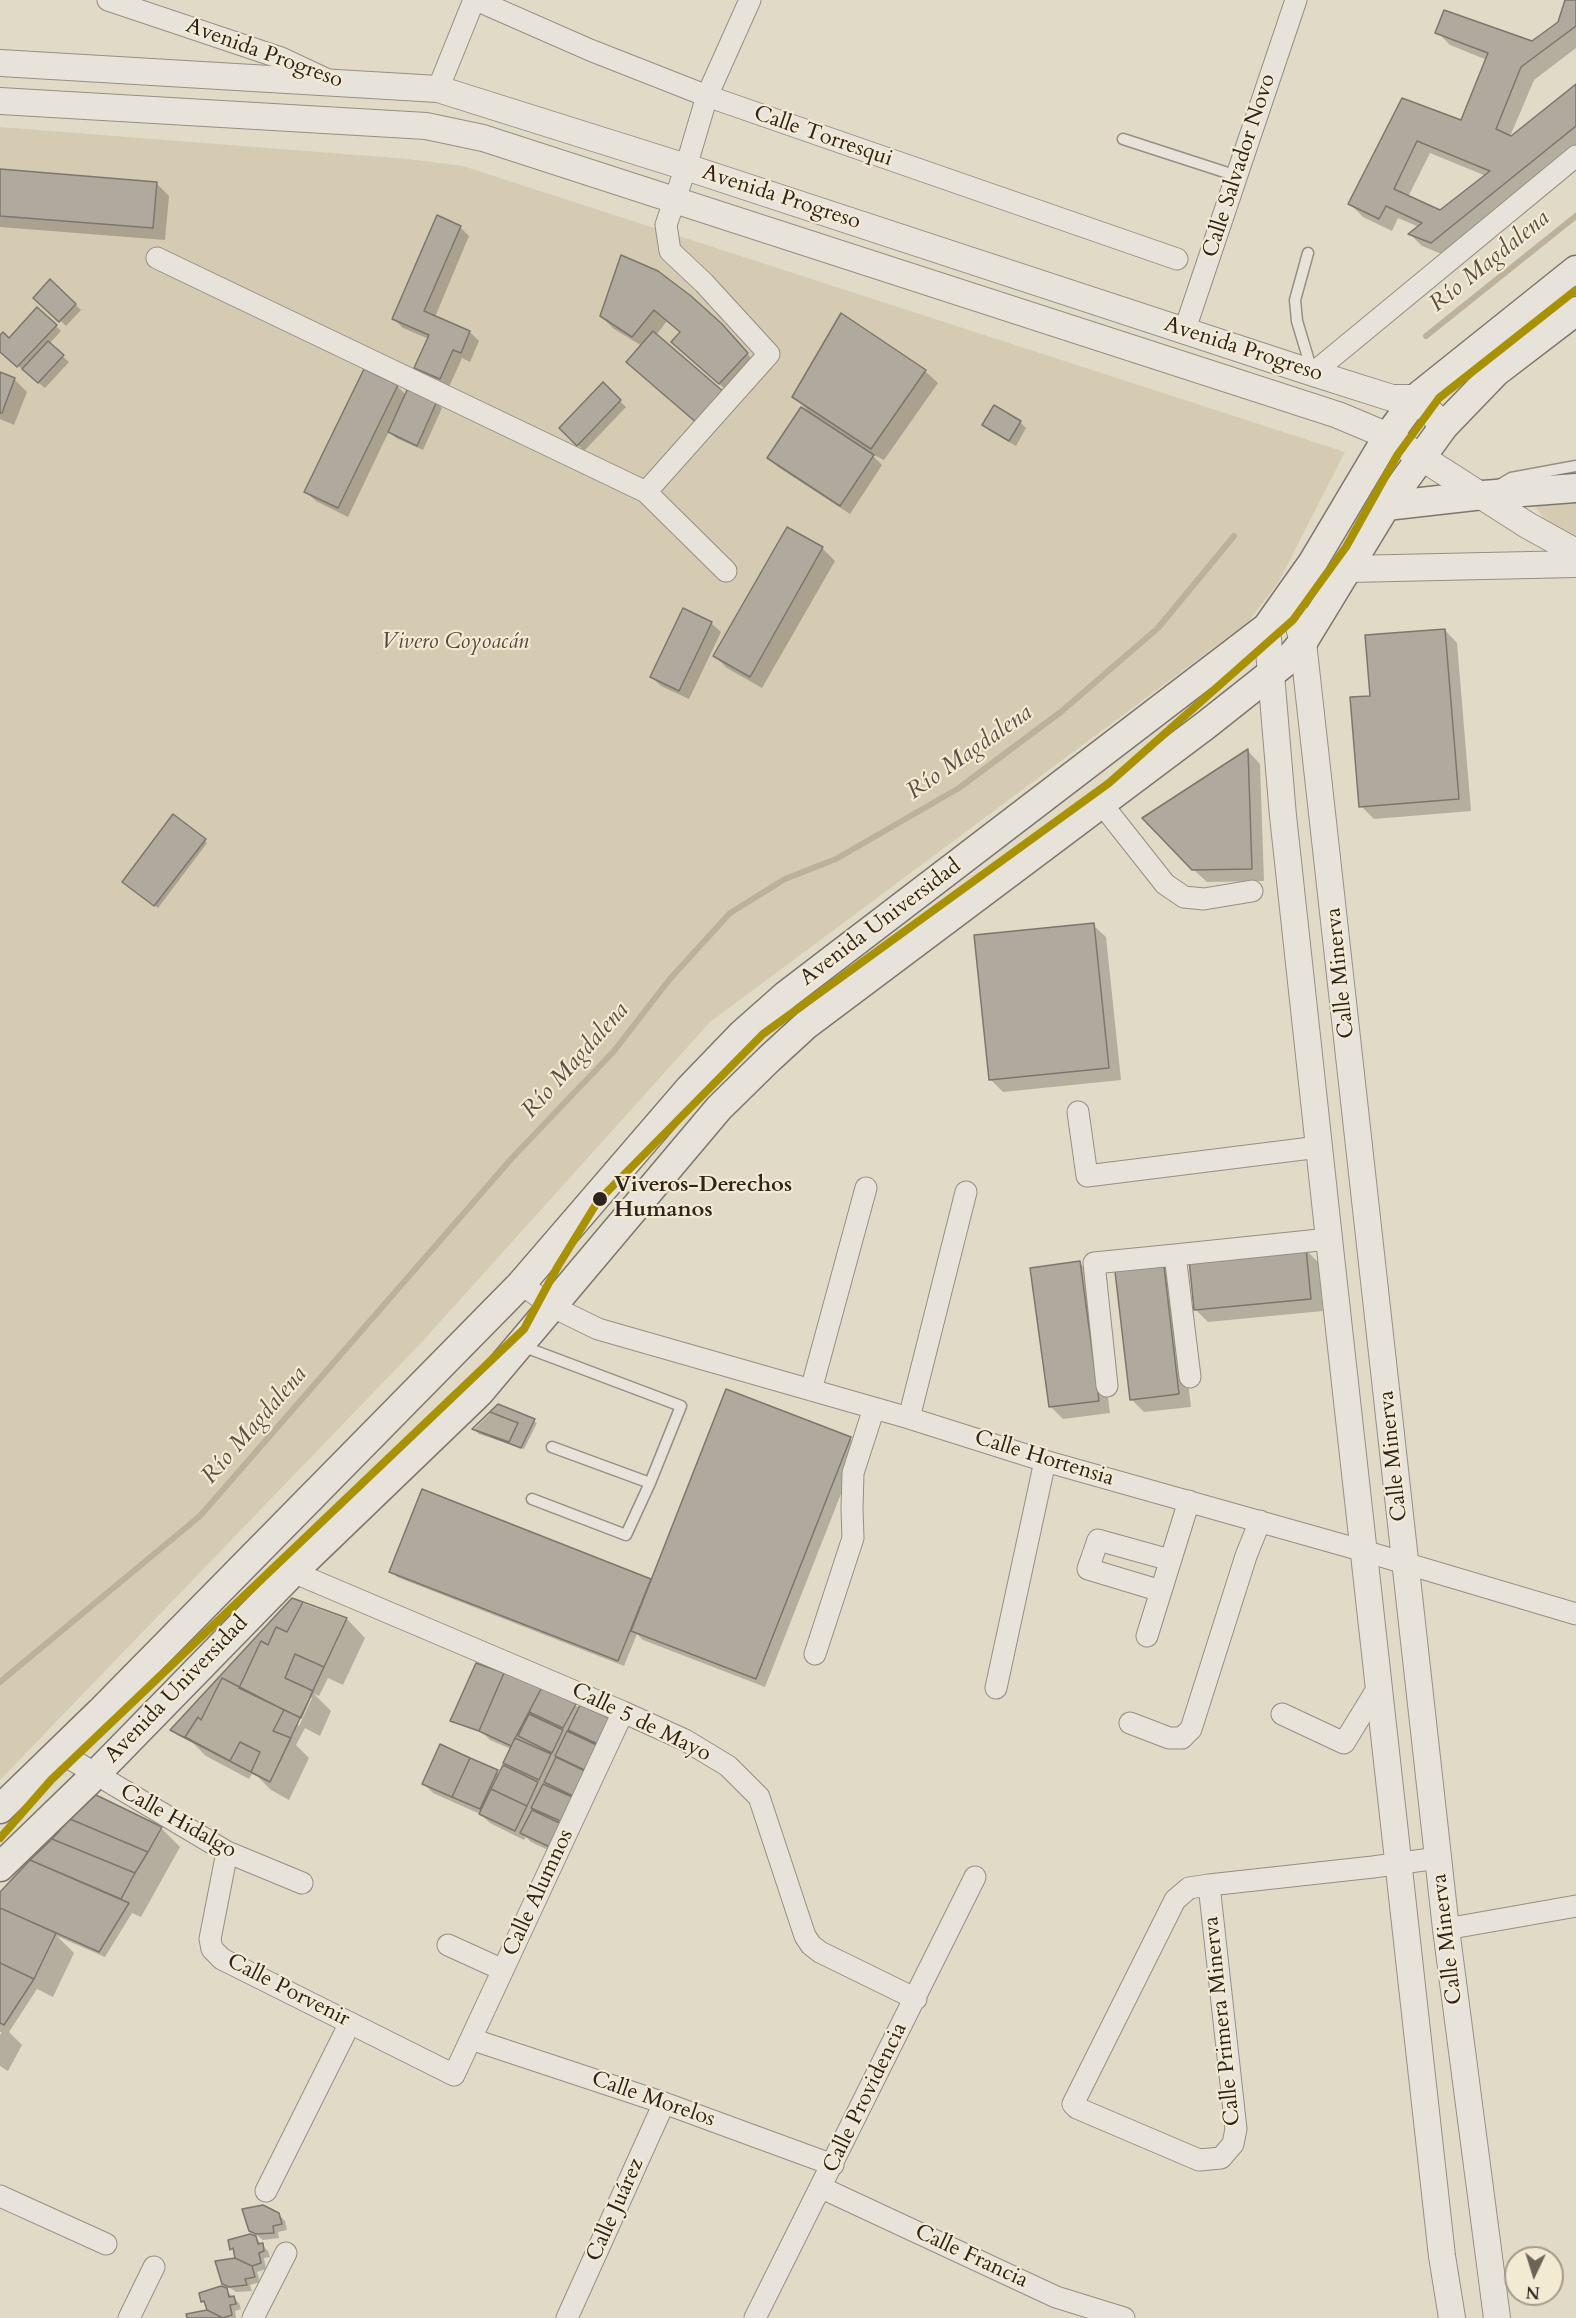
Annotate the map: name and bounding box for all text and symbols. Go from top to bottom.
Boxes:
street label: Avenida Progreso [182,13,346,95]
street label: Calle Salvador Novo [1198,71,1282,261]
street label: Calle Torresqui [750,101,896,173]
street label: Avenida Progreso [698,160,864,236]
water label: Río Magdalena [1424,205,1556,319]
street label: Avenida Progreso [1160,312,1326,388]
park label: Vivero Coyoacán [381,630,529,656]
water label: Río Magdalena [902,699,1038,807]
street label: Avenida Universidad [795,854,967,992]
street label: Calle Minerva [1321,906,1361,1040]
water label: Río Magdalena [516,997,636,1125]
place label: Viveros-Derechos Humanos [614,1173,792,1224]
marker: Viveros-Derechos Humanos [591,1190,609,1208]
water label: Río Magdalena [196,1361,314,1491]
street label: Calle Minerva [1374,1389,1414,1523]
street label: Calle Hortensia [971,1425,1117,1493]
street label: Avenida Universidad [100,1611,254,1769]
street label: Calle 5 de Mayo [567,1678,715,1768]
street label: Calle Hidalgo [115,1779,241,1865]
street label: Calle Alumnos [498,1825,580,1961]
street label: Calle Minerva [1427,1872,1469,2006]
street label: Calle Primera Minerva [1199,1915,1247,2127]
street label: Calle Porvenir [222,1949,354,2033]
street label: Calle Providencia [818,2019,914,2177]
street label: Calle Morelos [588,2067,718,2133]
street label: Calle Juárez [582,2154,650,2266]
street label: Calle Francia [910,2219,1032,2295]
north arrow [1504,2246,1564,2306]
text: N [1525,2281,1541,2303]

